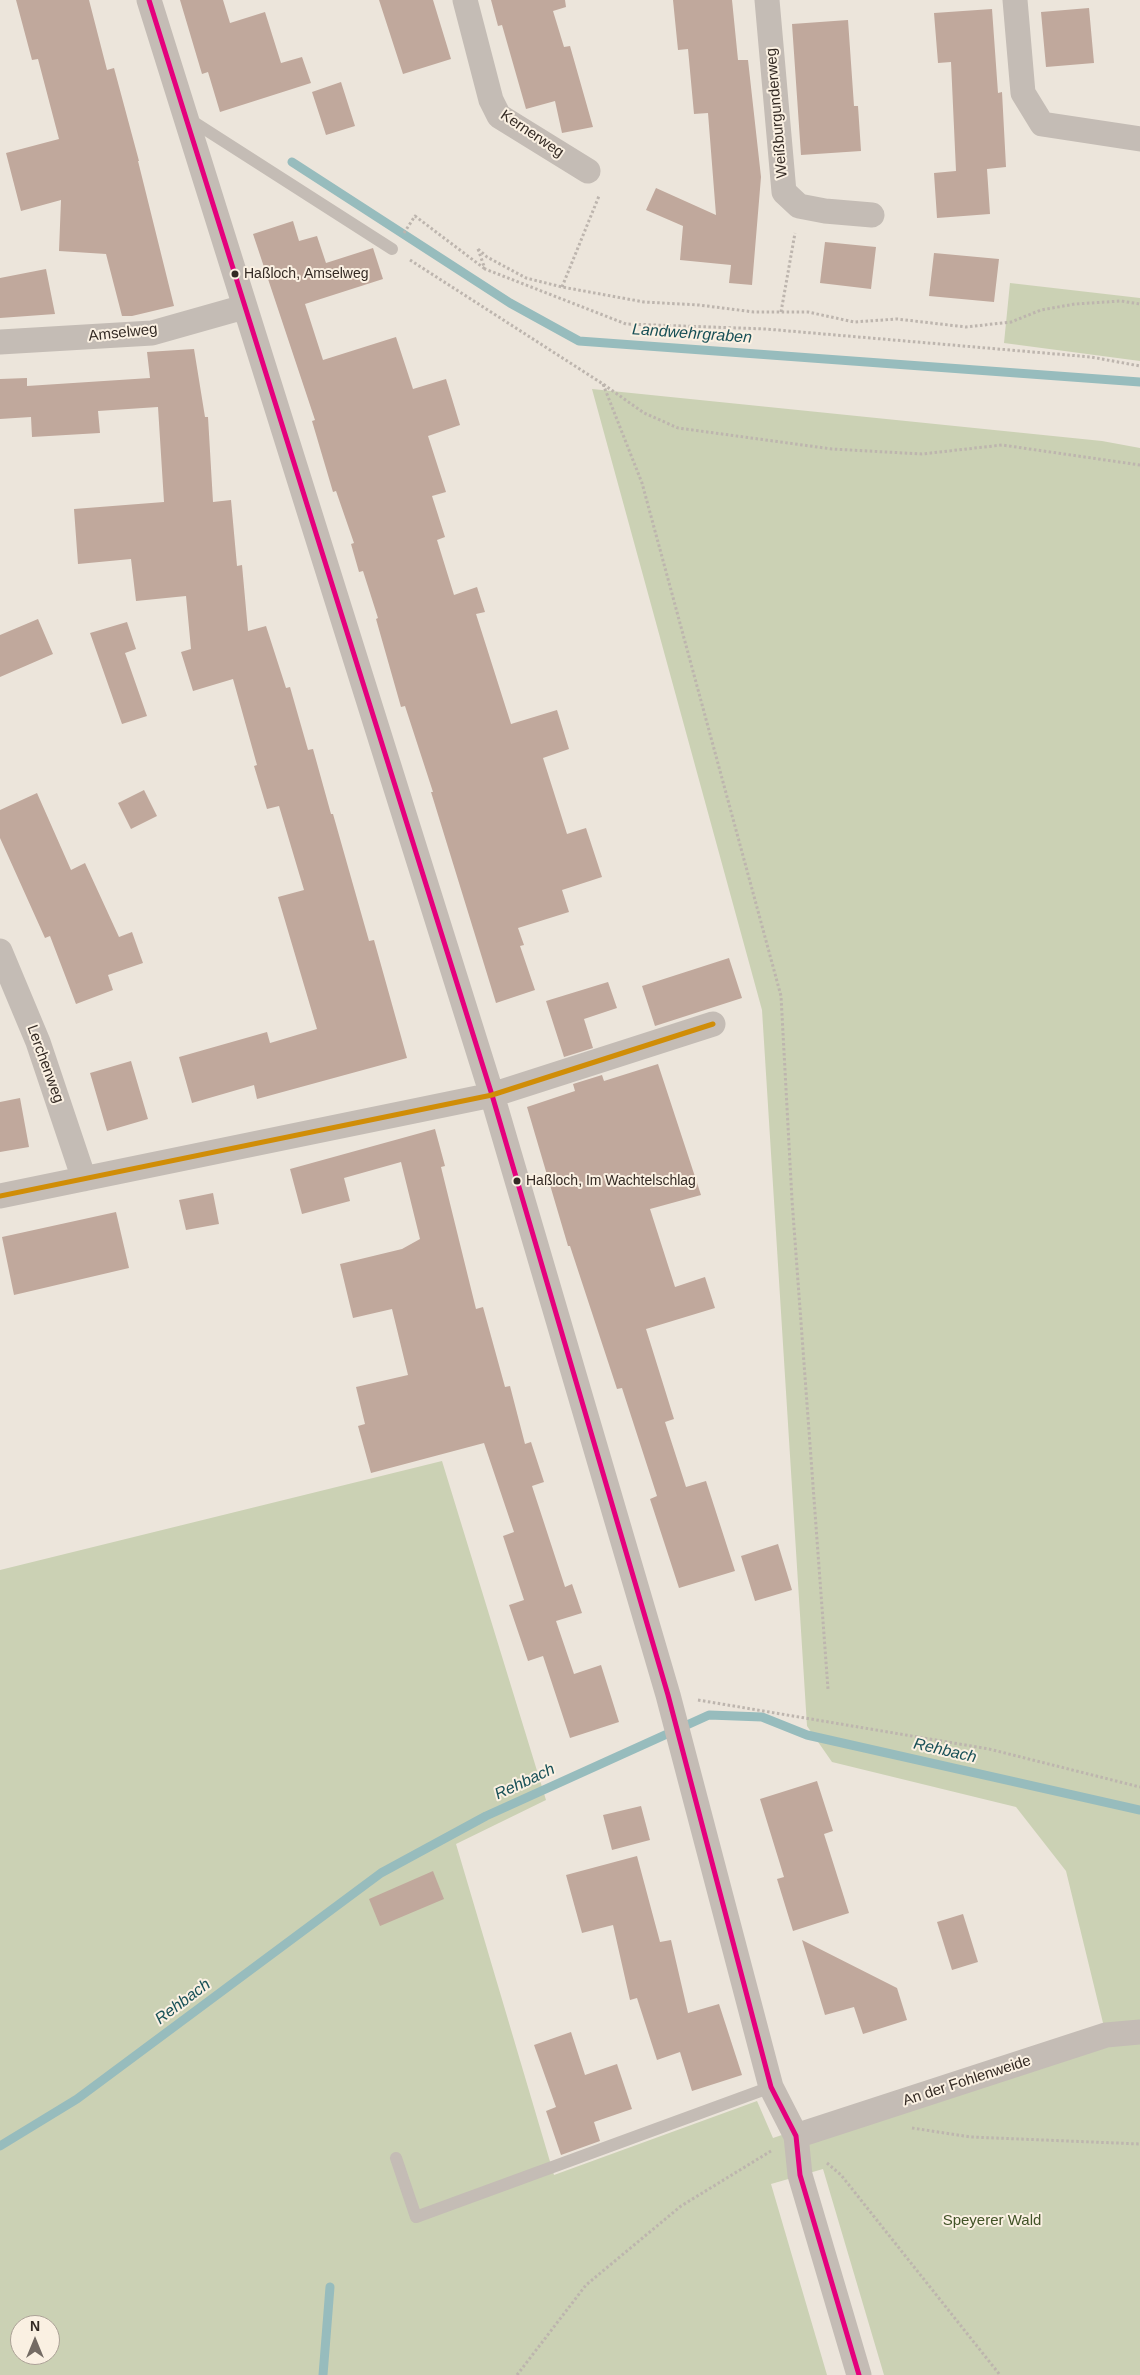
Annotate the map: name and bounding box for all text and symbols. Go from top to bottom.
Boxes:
street label: Weißburgunderweg [762,47,792,179]
street label: Kernerweg [497,106,567,162]
place label: Haßloch, Amselweg [244,266,368,282]
marker: Haßloch, Amselweg [230,269,240,279]
street label: Amselweg [88,320,158,346]
water label: Landwehrgraben [631,320,753,348]
street label: Lerchenweg [23,1023,67,1105]
place label: Haßloch, Im Wachtelschlag [526,1173,696,1189]
marker: Haßloch, Im Wachtelschlag [512,1176,522,1186]
water label: Rehbach [912,1734,978,1768]
water label: Rehbach [492,1760,558,1804]
water label: Rehbach [152,1975,214,2029]
street label: An der Fohlenweide [901,2052,1033,2110]
park label: Speyerer Wald [943,2212,1041,2230]
north arrow [10,2315,60,2365]
text: N [30,2318,40,2334]

